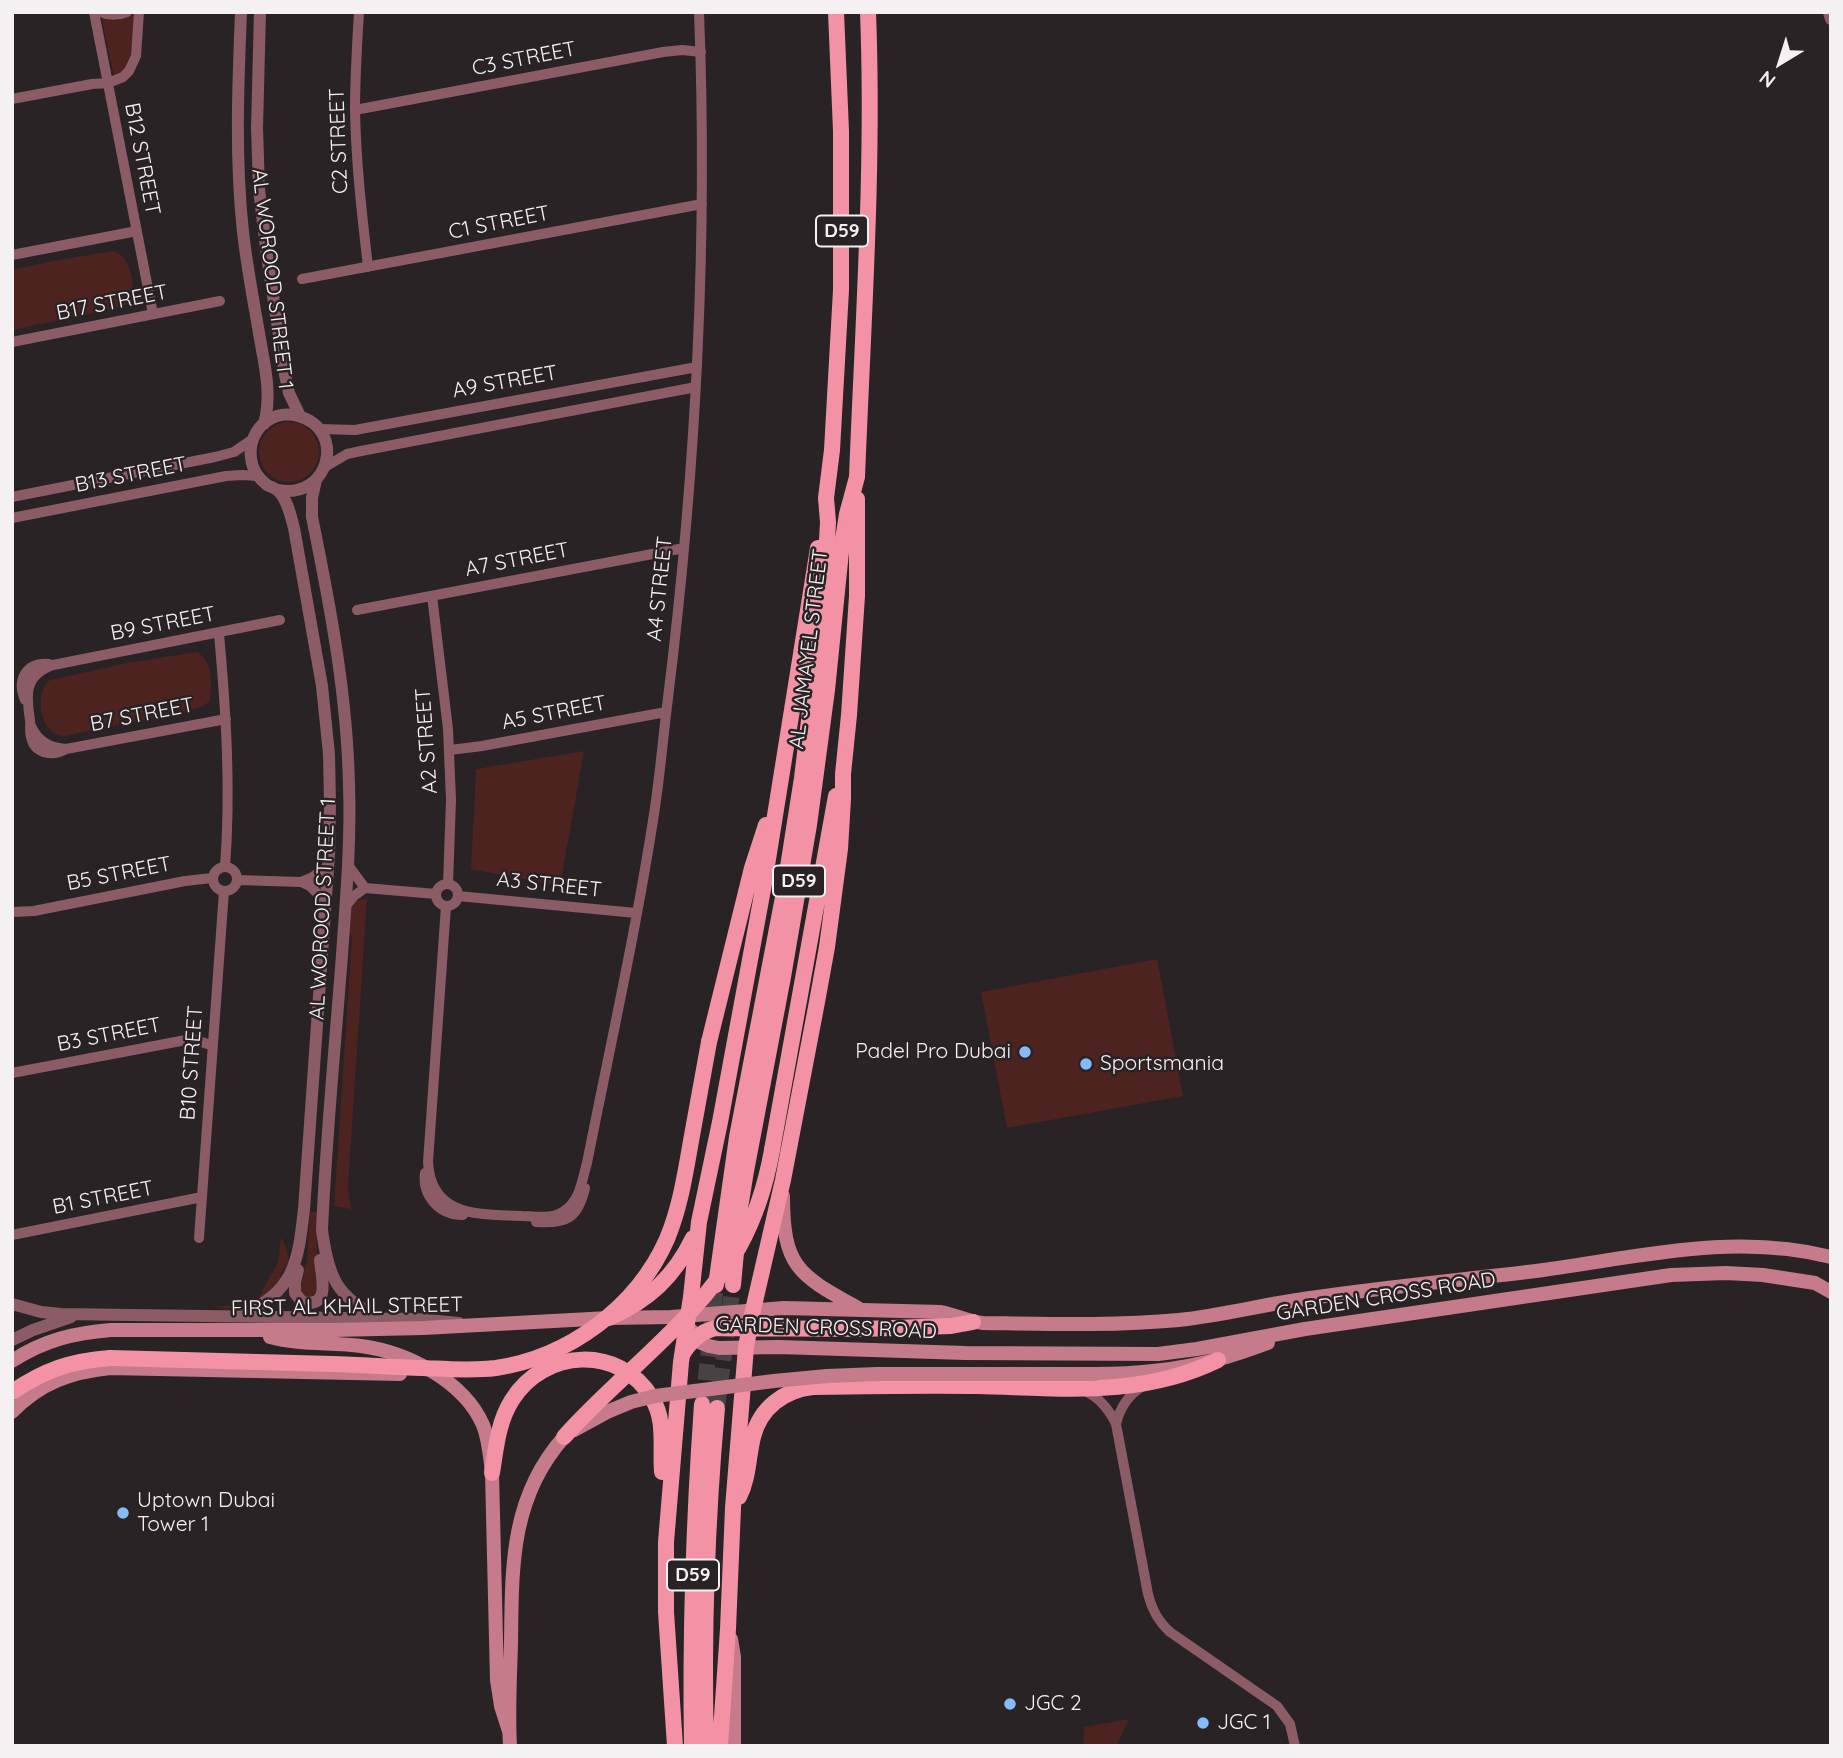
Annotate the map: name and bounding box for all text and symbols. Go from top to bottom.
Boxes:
north arrow [1745,28,1815,98]
street label: C3 STREET [470,37,578,81]
text: N [1754,66,1780,93]
street label: C2 STREET [325,88,353,194]
street label: B12 STREET [119,101,165,217]
street label: AL WOROOD STREET 1 [246,167,298,391]
street label: C1 STREET [446,201,552,245]
road number: D59 [816,216,868,246]
street label: B17 STREET [54,280,170,326]
street label: A9 STREET [451,360,559,404]
street label: B13 STREET [73,452,189,498]
street label: A4 STREET [642,535,678,643]
street label: A7 STREET [463,538,571,582]
street label: AL JAMAYEL STREET [784,547,834,751]
street label: B9 STREET [108,601,218,647]
street label: A2 STREET [411,687,443,795]
street label: A5 STREET [500,691,608,735]
street label: B7 STREET [88,693,196,737]
street label: AL WOROOD STREET 1 [305,797,341,1021]
street label: B5 STREET [65,852,173,896]
road number: D59 [773,866,825,897]
street label: A3 STREET [495,867,603,903]
street label: B10 STREET [175,1005,209,1121]
street label: B3 STREET [55,1013,163,1057]
place label: Padel Pro Dubai [855,1039,1011,1065]
marker: Padel Pro Dubai [1017,1044,1033,1060]
place label: Sportsmania [1100,1051,1224,1077]
marker: Sportsmania [1078,1056,1094,1072]
street label: B1 STREET [50,1176,156,1220]
street label: GARDEN CROSS ROAD [1274,1267,1498,1327]
street label: FIRST AL KHAIL STREET [231,1292,463,1322]
street label: GARDEN CROSS ROAD [715,1312,937,1344]
place label: Uptown Dubai Tower 1 [137,1488,275,1538]
marker: Uptown Dubai Tower 1 [115,1505,131,1521]
road number: D59 [667,1560,719,1590]
place label: JGC 2 [1024,1691,1082,1717]
marker: JGC 2 [1002,1696,1018,1712]
place label: JGC 1 [1217,1710,1271,1736]
marker: JGC 1 [1195,1715,1211,1731]

